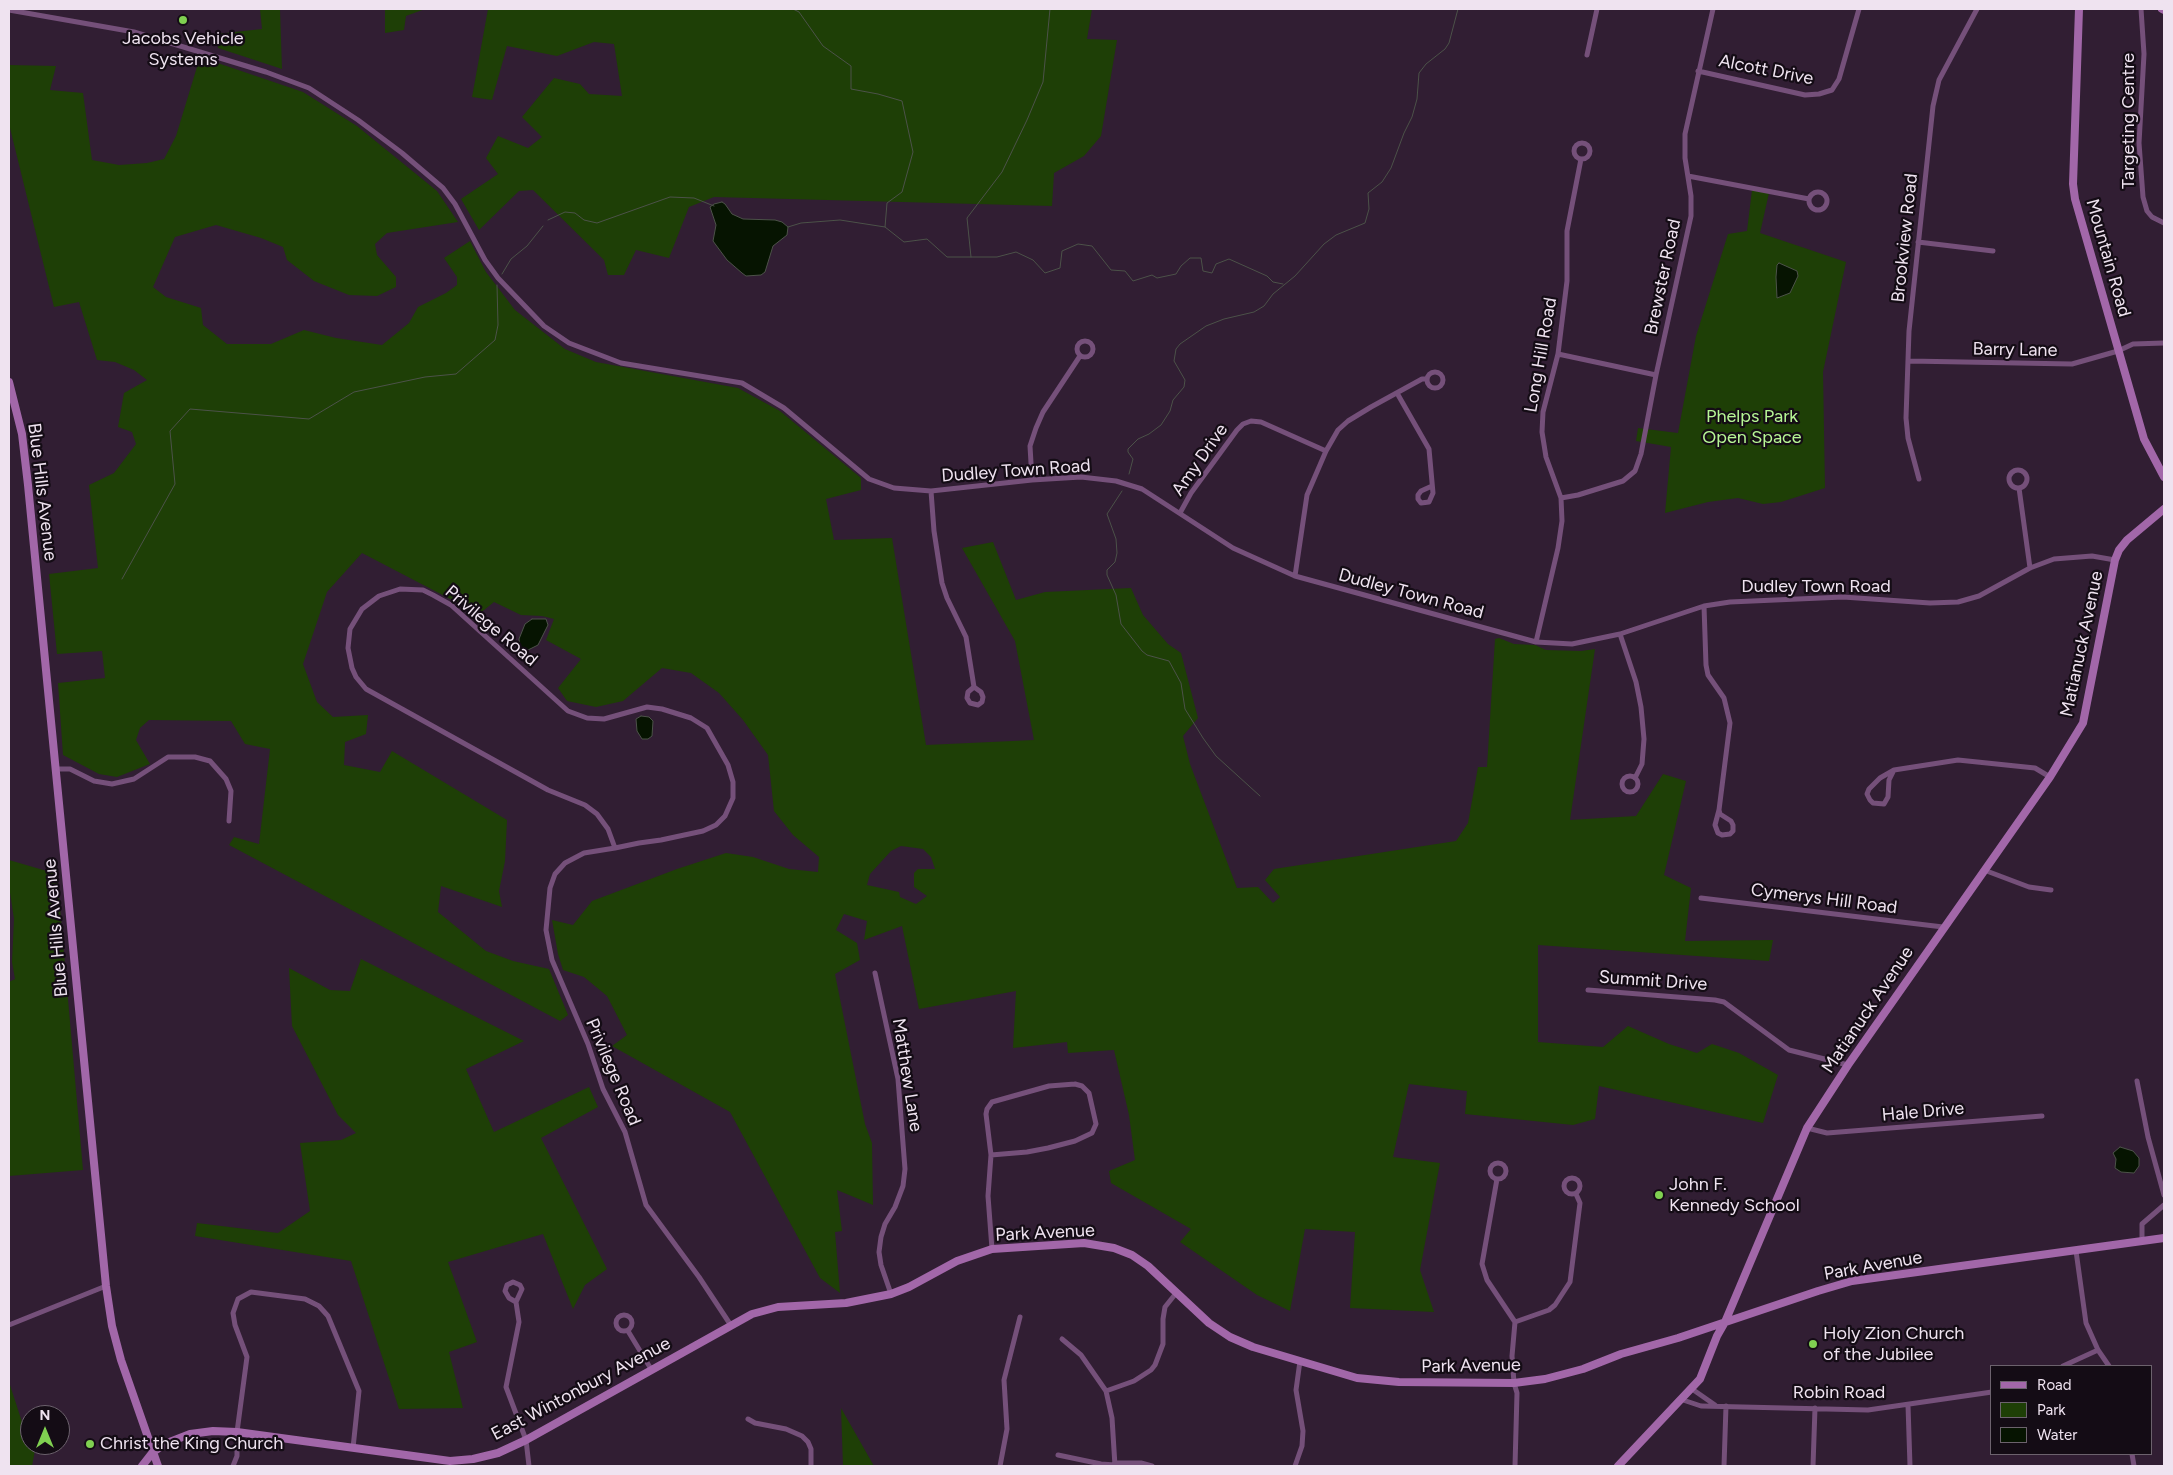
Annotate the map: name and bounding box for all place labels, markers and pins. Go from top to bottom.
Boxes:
marker: Jacobs Vehicle Systems [177,14,189,26]
place label: Jacobs Vehicle Systems [122,28,244,70]
place label: John F. Kennedy School [1669,1174,1800,1216]
marker: John F. Kennedy School [1653,1189,1665,1201]
place label: Holy Zion Church of the Jubilee [1823,1323,1964,1366]
marker: Holy Zion Church of the Jubilee [1807,1338,1819,1350]
place label: Christ the King Church [100,1433,283,1455]
marker: Christ the King Church [84,1438,96,1450]

